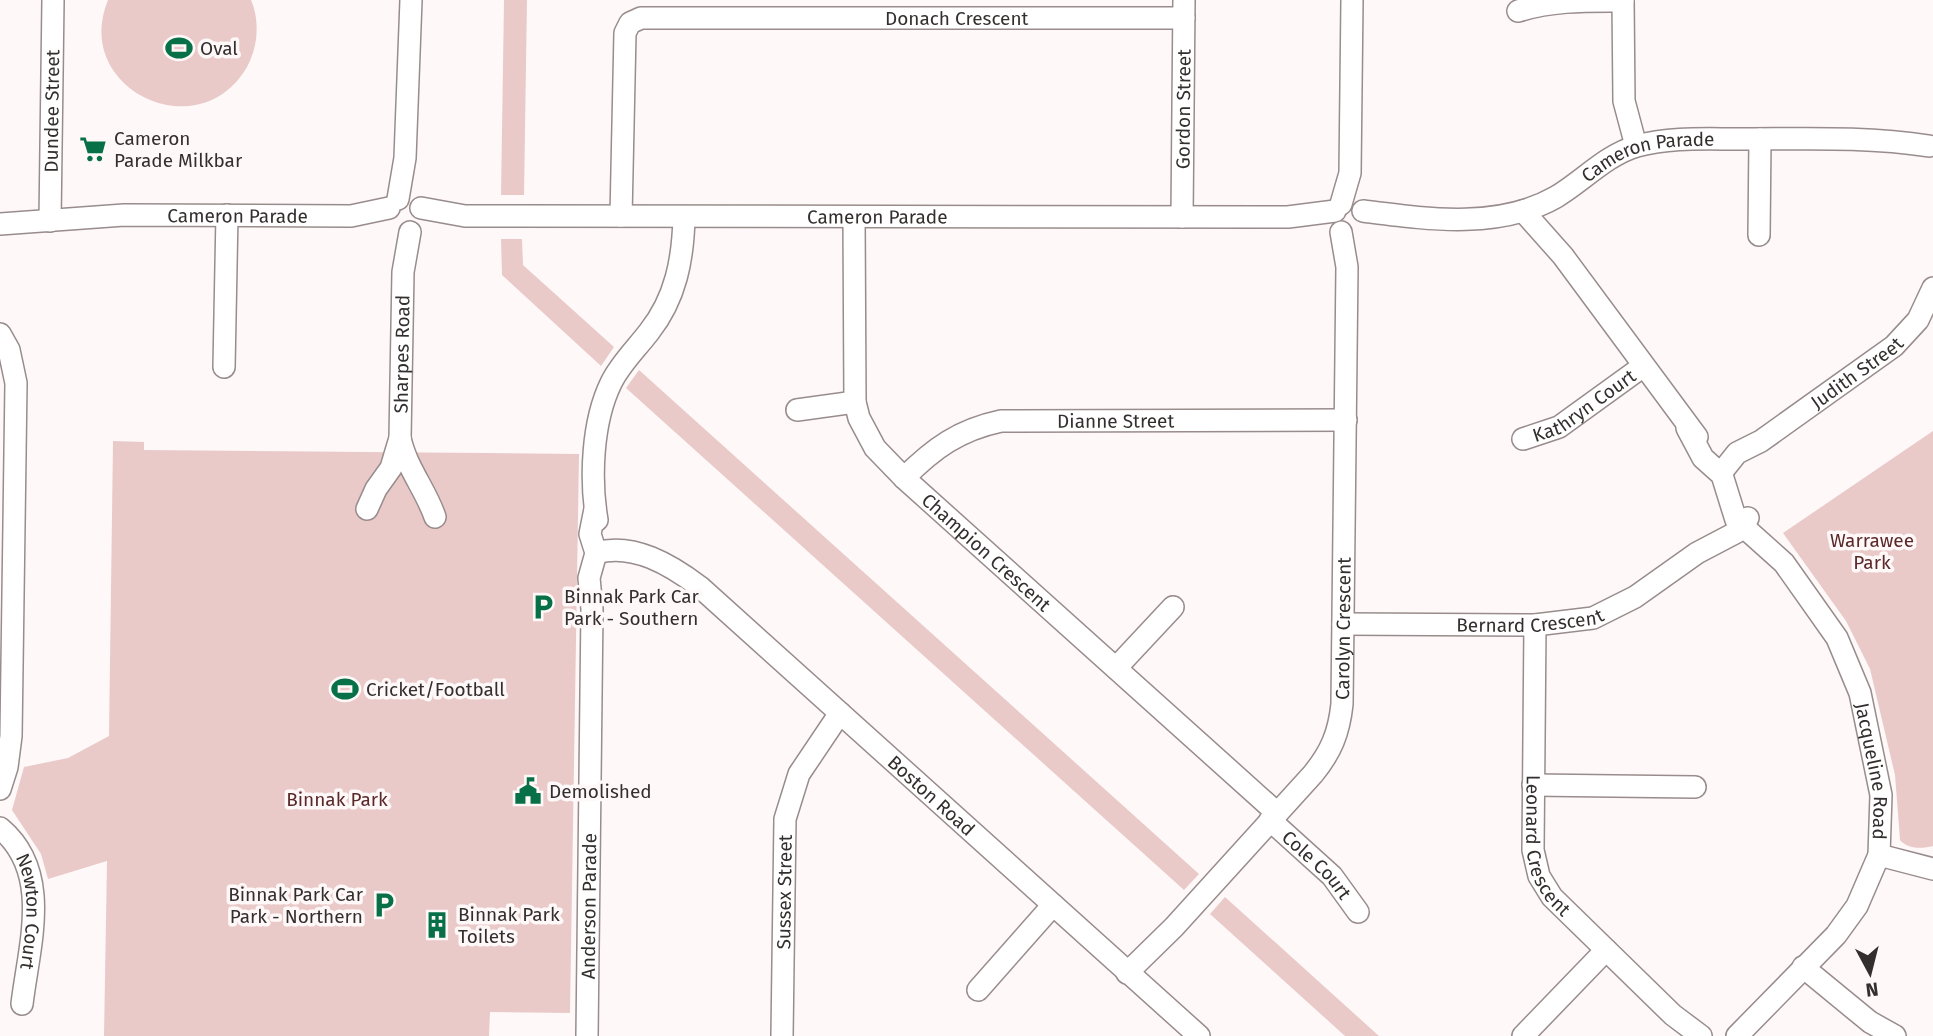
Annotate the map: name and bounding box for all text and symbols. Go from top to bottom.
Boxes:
street label: Donach Crescent [885,7,1029,30]
sports icon: Oval [164,33,194,63]
place label: Oval [200,37,238,60]
street label: Dundee Street [40,49,64,173]
street label: Gordon Street [1171,49,1196,169]
place label: Cameron Parade Milkbar [114,127,243,172]
street label: Cameron Parade [1577,128,1715,187]
supermarket icon: Cameron Parade Milkbar [78,134,108,164]
street label: Cameron Parade [167,204,308,228]
street label: Cameron Parade [807,205,948,229]
street label: Sharpes Road [389,295,415,414]
street label: Judith Street [1806,332,1908,414]
street label: Kathryn Court [1530,364,1640,447]
street label: Dianne Street [1057,409,1174,433]
street label: Champion Crescent [917,489,1055,616]
park label: Warrawee Park [1830,529,1914,574]
street label: Carolyn Crescent [1331,557,1356,700]
place label: Binnak Park Car Park - Southern [564,585,699,630]
parking icon: Binnak Park Car Park - Southern [528,592,558,622]
street label: Bernard Crescent [1456,604,1608,637]
sports icon: Cricket/Football [330,674,360,704]
place label: Cricket/Football [366,678,505,701]
street label: Jacqueline Road [1850,701,1892,840]
street label: Boston Road [883,751,980,841]
street label: Leonard Crescent [1521,775,1575,921]
public building icon: Demolished [513,776,543,806]
place label: Demolished [549,780,652,803]
park label: Binnak Park [286,788,388,811]
street label: Cole Court [1277,826,1356,904]
street label: Anderson Parade [577,833,601,979]
street label: Sussex Street [772,834,797,950]
street label: Newton Court [11,850,45,971]
place label: Binnak Park Car Park - Northern [228,883,364,928]
parking icon: Binnak Park Car Park - Northern [369,890,399,920]
place label: Binnak Park Toilets [458,903,560,948]
building icon: Binnak Park Toilets [422,910,452,940]
north arrow [1835,938,1905,1008]
text: N [1864,977,1880,1002]

